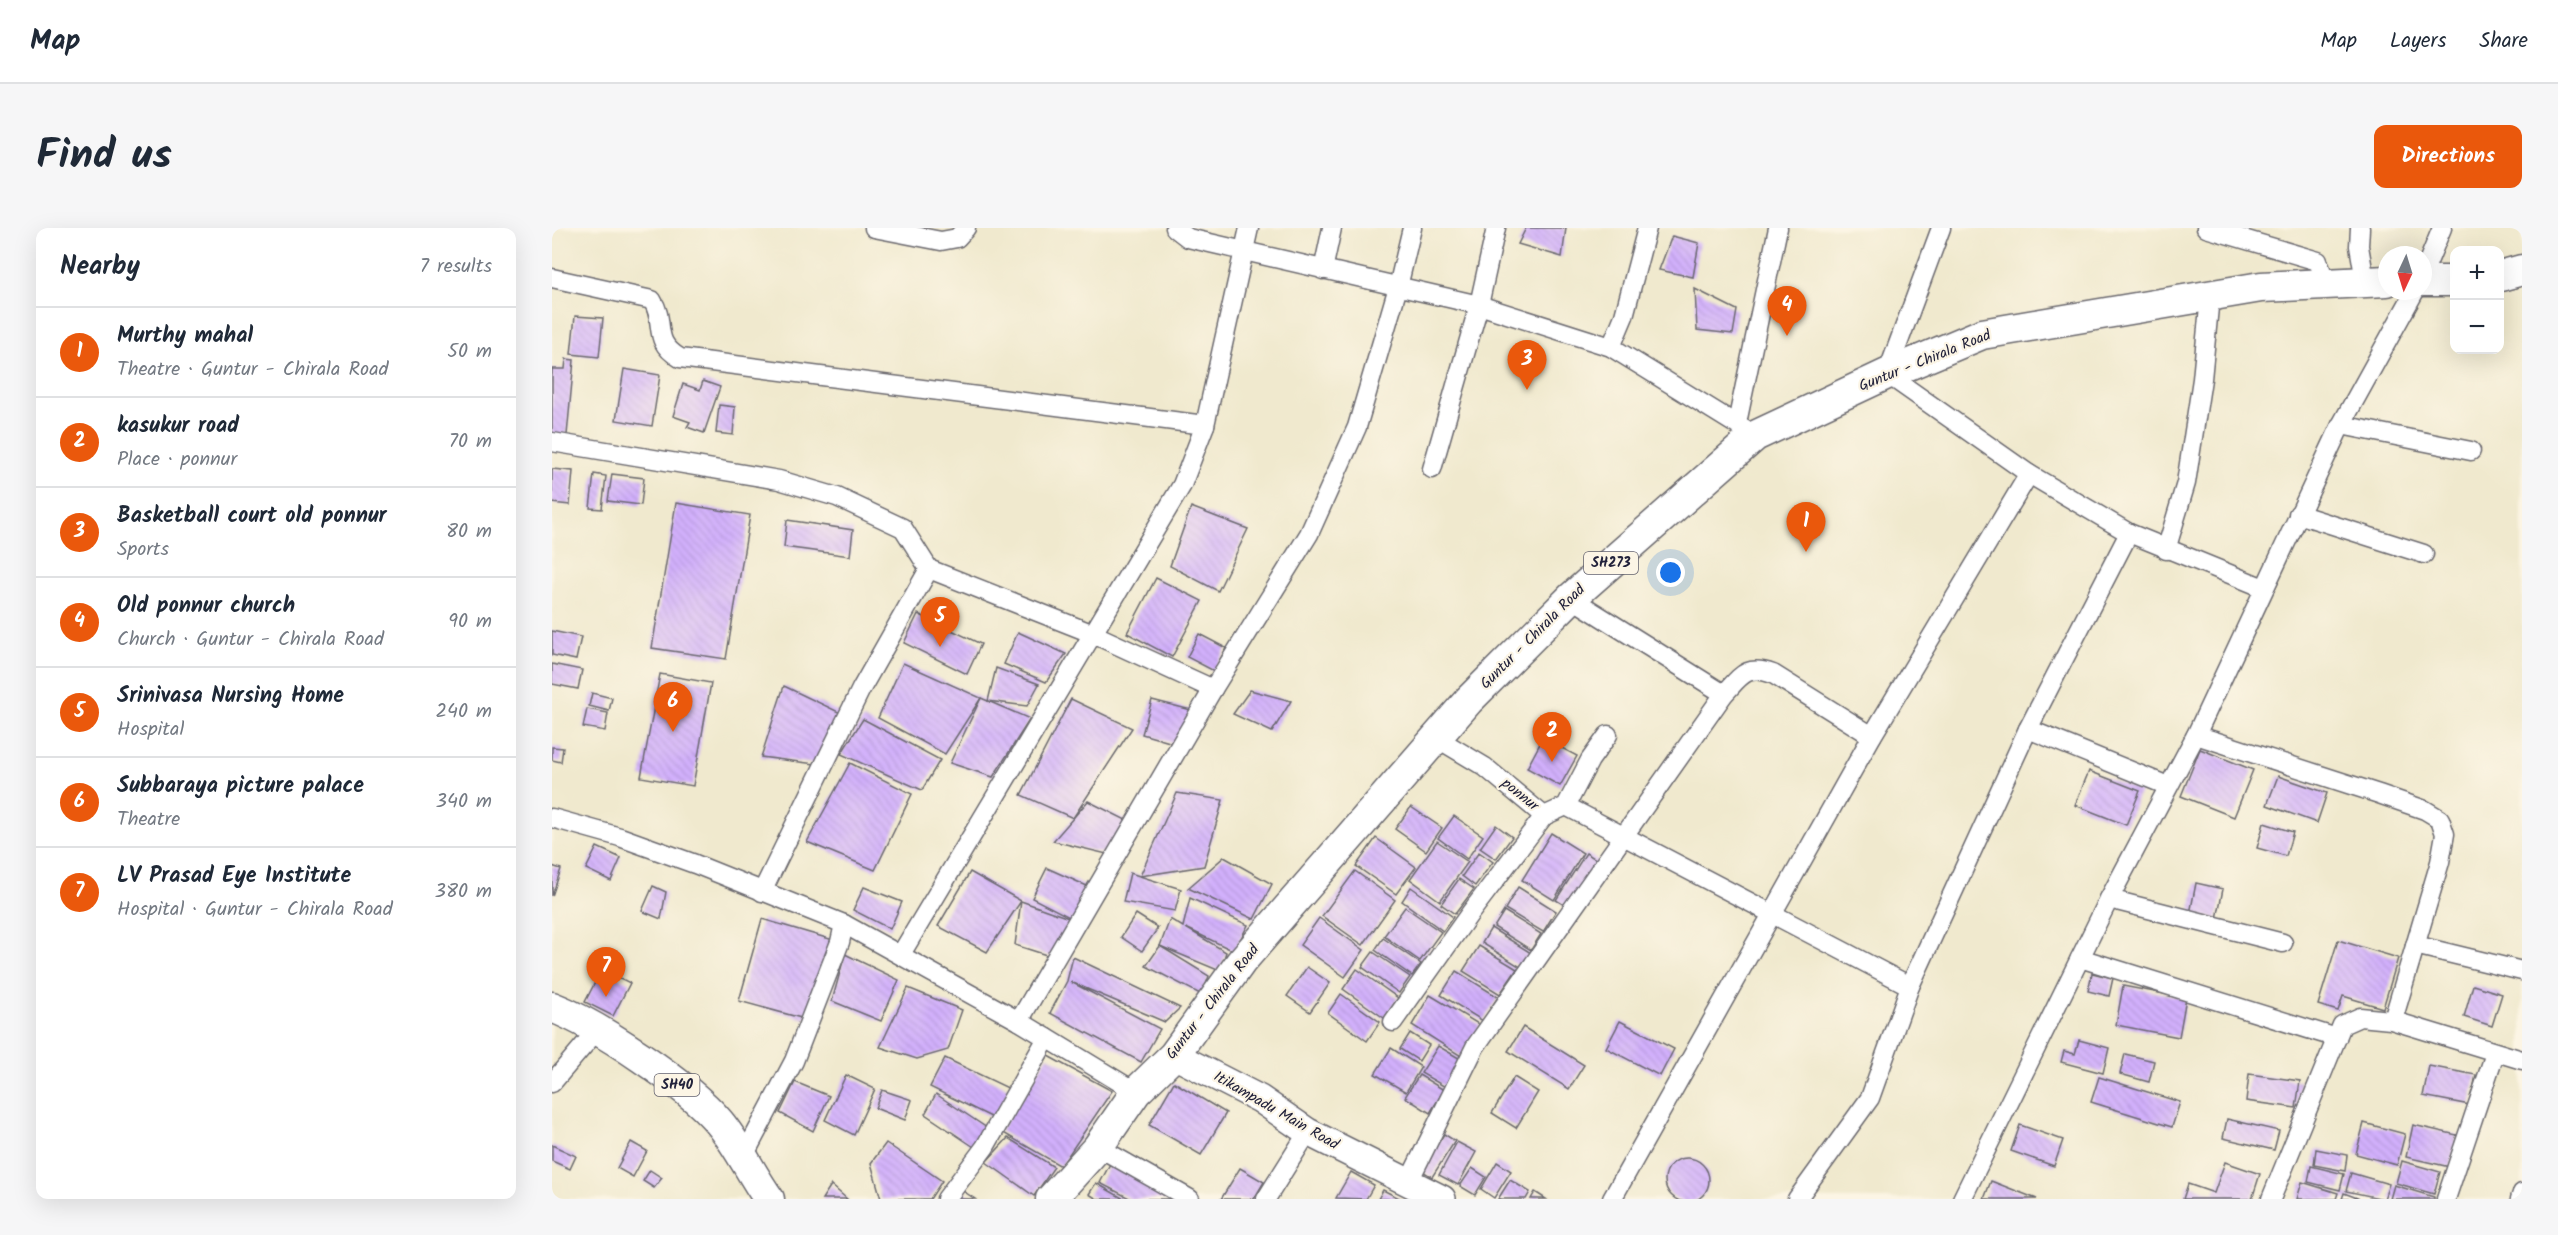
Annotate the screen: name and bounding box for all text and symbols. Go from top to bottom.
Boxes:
text: Map [30,19,81,64]
text: Map [2320,25,2357,58]
text: Layers [2390,25,2446,58]
text: Share [2479,25,2528,58]
text: Find us [36,123,172,190]
button: Directions [2374,125,2522,188]
text: Nearby [60,246,140,288]
north arrow [2378,246,2432,300]
map controls [2450,246,2504,354]
button: + [2450,246,2504,300]
text: 7 results [420,251,492,283]
pin: 4 [1768,286,1806,336]
button: − [2450,300,2504,354]
text: Murthy mahal [117,319,253,354]
street label: Guntur - Chirala Road [1855,323,1995,398]
text: 1 [76,336,83,368]
text: 50 m [447,336,492,368]
pin: 3 [1508,340,1546,390]
text: Theatre · Guntur - Chirala Road [117,354,389,386]
text: kasukur road [117,409,239,444]
text: 2 [74,426,85,458]
text: 70 m [449,426,492,458]
text: Place · ponnur [117,444,237,476]
text: Basketball court old ponnur [117,499,387,534]
pin: 1 [1786,502,1826,552]
text: 3 [74,516,85,548]
text: 80 m [446,516,492,548]
text: Sports [117,534,169,566]
road number: SH273 [1584,552,1638,574]
your location [1656,558,1685,587]
street label: Guntur - Chirala Road [1475,578,1592,695]
text: Old ponnur church [117,589,295,624]
pin: 5 [920,598,960,647]
text: 4 [74,606,85,638]
text: 90 m [448,606,492,638]
text: Church · Guntur - Chirala Road [117,624,384,656]
text: Srinivasa Nursing Home [117,679,344,714]
pin: 6 [654,682,692,732]
text: 5 [74,696,85,728]
text: 240 m [435,696,492,728]
pin: 2 [1532,712,1572,762]
text: Hospital [117,714,184,746]
text: Subbaraya picture palace [117,769,364,804]
street label: ponnur [1495,772,1545,818]
text: 6 [74,786,85,818]
text: 340 m [436,786,492,818]
text: Theatre [117,804,180,836]
text: LV Prasad Eye Institute [117,859,351,894]
text: 7 [75,876,84,908]
text: 380 m [435,876,492,908]
text: Hospital · Guntur - Chirala Road [117,894,393,926]
street label: Guntur - Chirala Road [1160,939,1266,1065]
pin: 7 [586,948,626,997]
street label: Itikampadu Main Road [1209,1065,1344,1157]
road number: SH40 [654,1074,700,1096]

